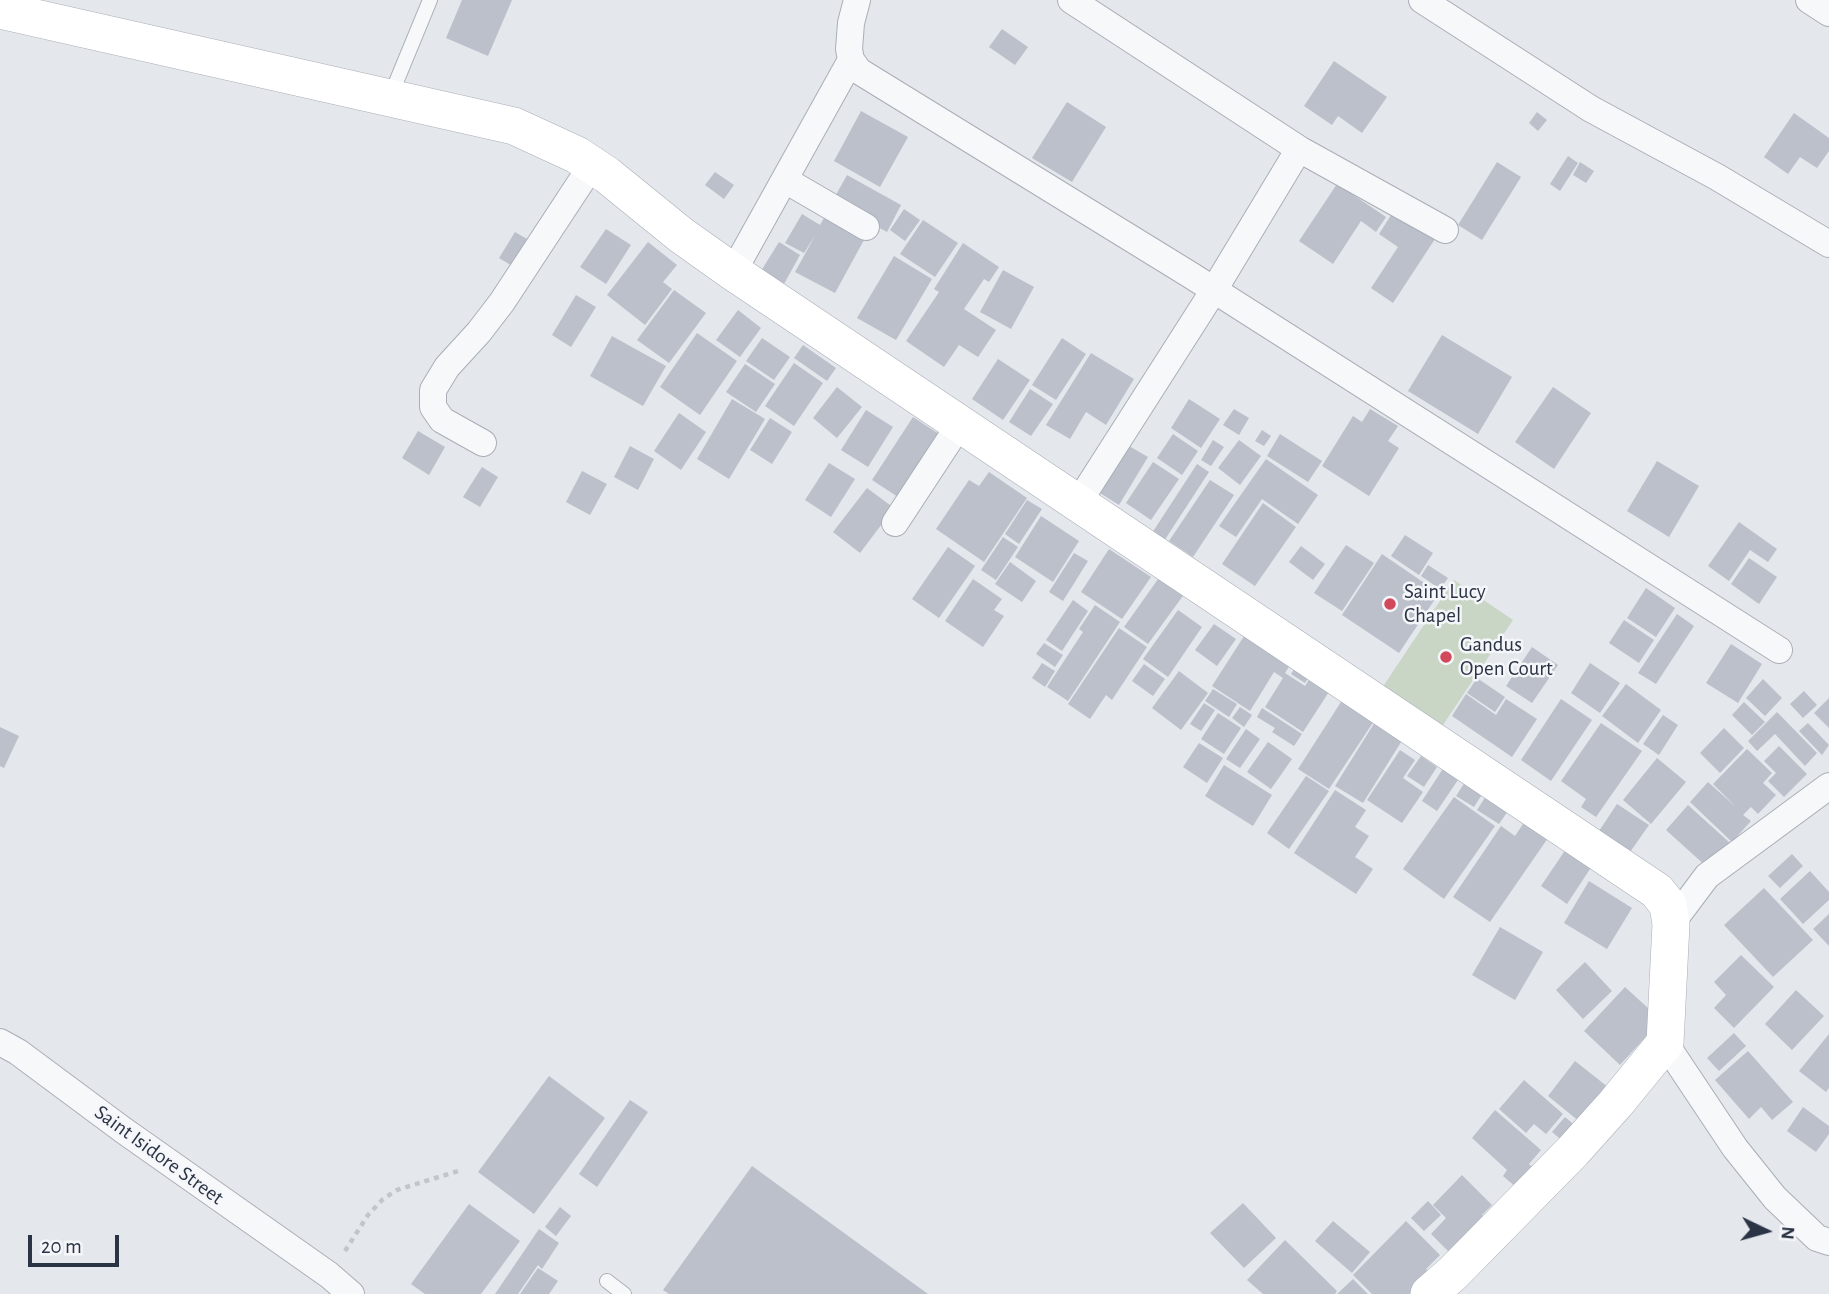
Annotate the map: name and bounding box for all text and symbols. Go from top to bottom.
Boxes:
place label: Saint Lucy Chapel [1404,579,1486,629]
marker: Saint Lucy Chapel [1382,596,1398,612]
place label: Gandus Open Court [1460,632,1553,682]
marker: Gandus Open Court [1438,649,1454,665]
street label: Saint Isidore Street [89,1100,229,1210]
north arrow [1731,1196,1801,1266]
scale bar [32,1220,122,1264]
text: N [1777,1225,1797,1240]
text: 20 m [41,1236,82,1257]

